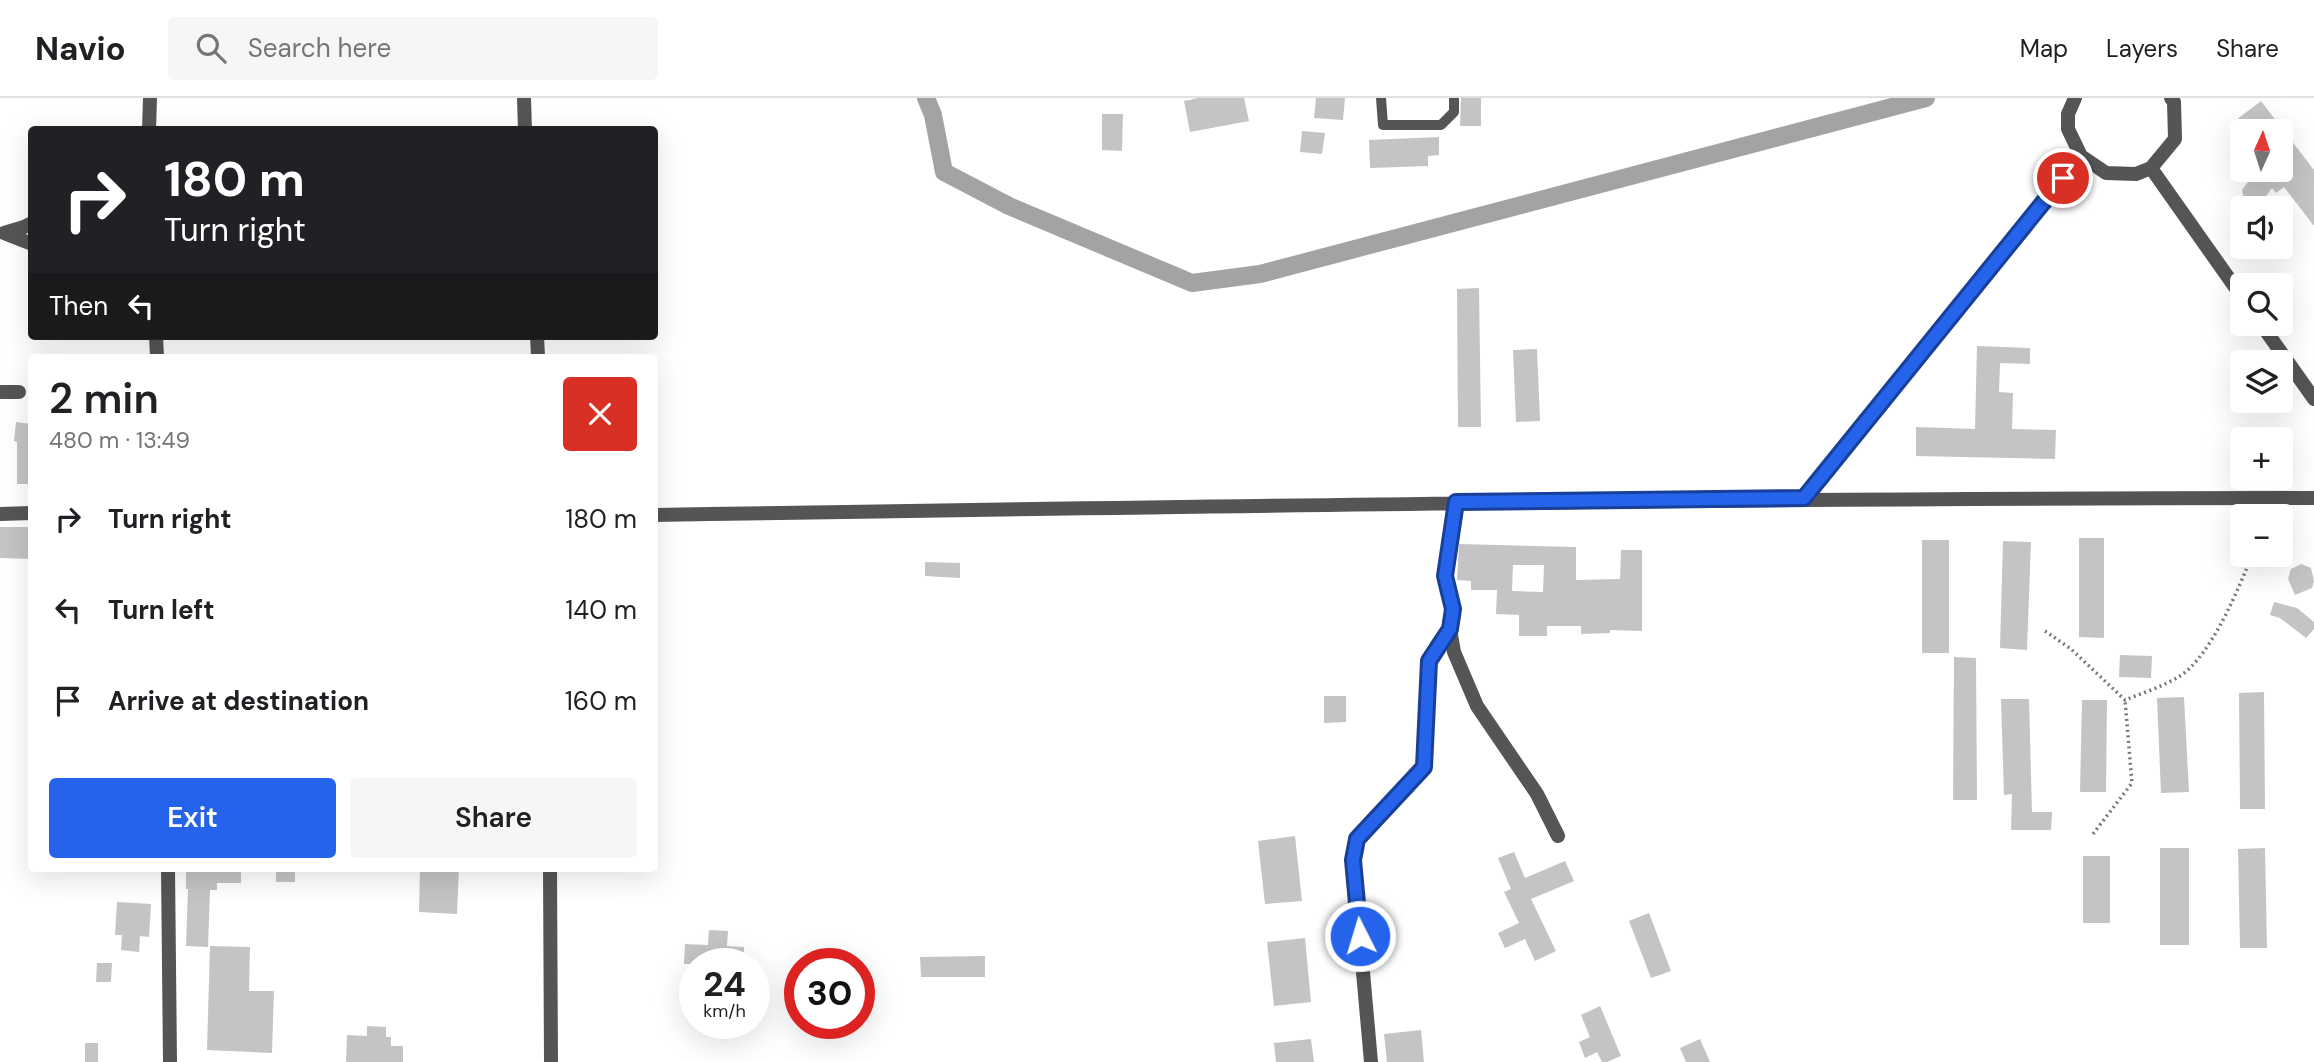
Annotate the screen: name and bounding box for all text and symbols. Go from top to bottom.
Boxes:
search box [168,17,658,80]
text: Navio [35,27,126,70]
icon: search [192,29,230,67]
text: Search here [248,31,391,65]
text: Map [2020,33,2068,64]
text: Layers [2106,33,2178,64]
text: Share [2216,33,2279,64]
north arrow [2230,119,2292,182]
map controls [2230,119,2293,567]
text: 180 m [164,147,305,211]
pin [2033,148,2093,208]
icon: right [49,154,140,245]
icon: arrive [2044,159,2082,197]
button: sound [2230,196,2293,259]
text: Turn right [164,209,306,251]
button: search [2230,273,2293,336]
icon: left [122,287,160,325]
text: Then [49,289,108,323]
button: layers [2230,350,2293,413]
text: 2 min [49,371,159,426]
button: close [563,377,637,451]
text: 480 m · 13:49 [49,425,190,455]
button: + [2230,427,2293,490]
icon: right [49,500,87,538]
text: Turn right [108,502,232,536]
text: 180 m [565,502,637,536]
button: − [2230,504,2293,567]
icon: left [49,591,87,629]
text: Turn left [108,593,215,627]
text: 140 m [565,593,637,627]
icon: arrive [49,682,87,720]
text: Arrive at destination [108,684,369,718]
text: 160 m [565,684,637,718]
button: Exit [49,778,336,858]
button: Share [350,778,637,858]
position arrow [1323,899,1397,973]
speed limit sign: 30 [784,948,875,1039]
text: 24 [703,961,746,1007]
text: km/h [703,999,746,1023]

